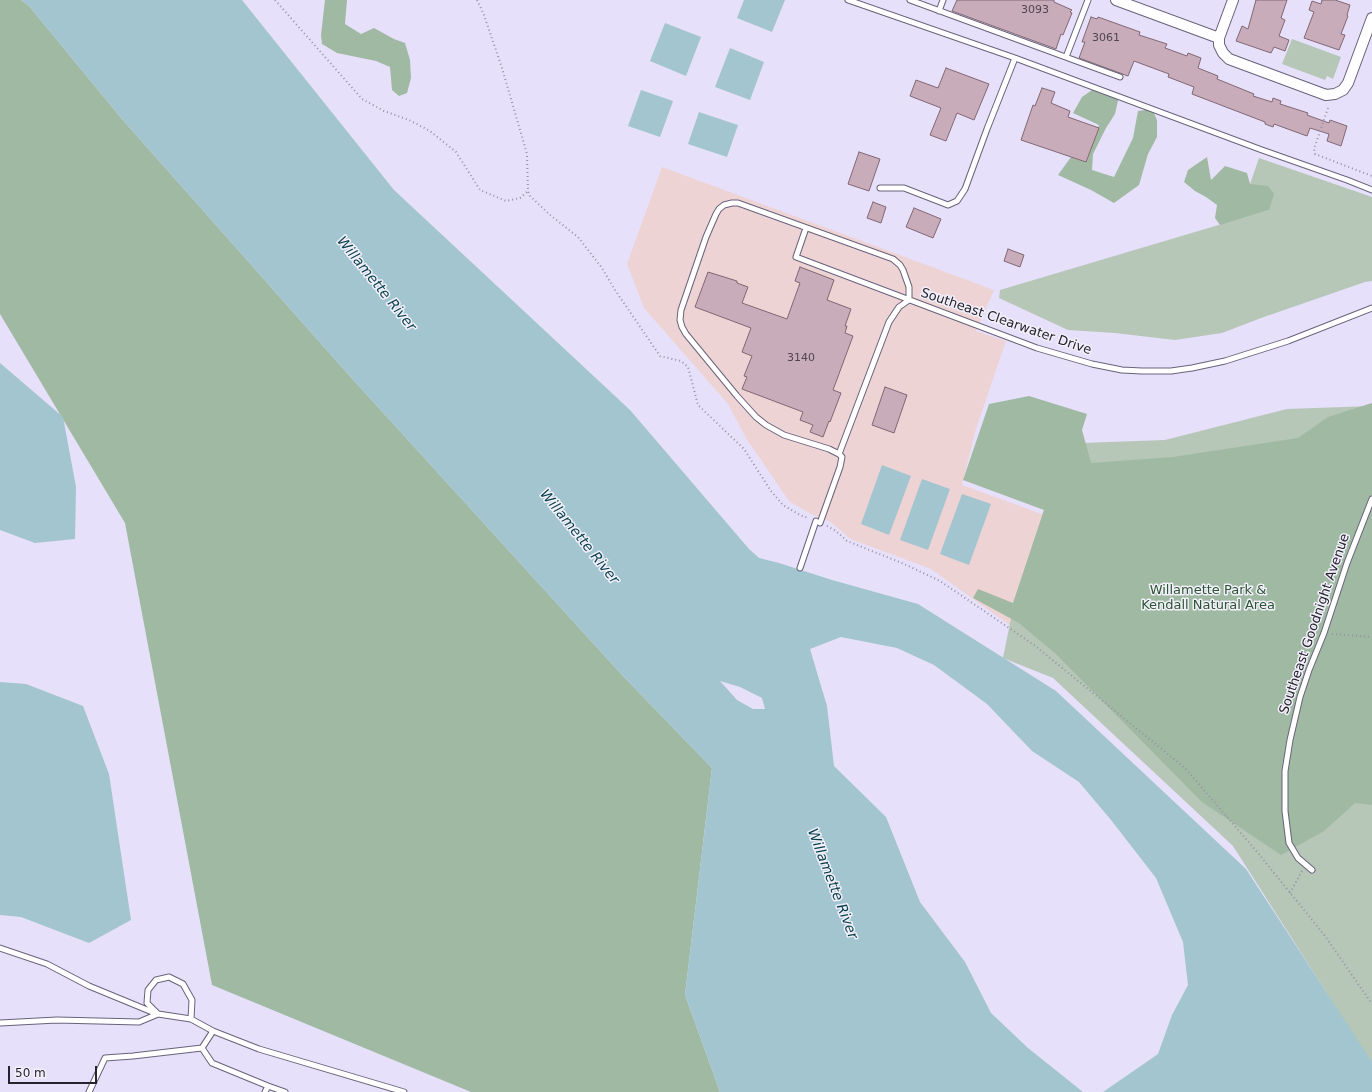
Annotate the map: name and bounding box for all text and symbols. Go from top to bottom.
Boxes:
house number: 3093 [1021,3,1049,17]
house number: 3061 [1092,31,1120,45]
water label: Willamette River [333,233,419,335]
street label: Southeast Clearwater Drive [919,285,1093,359]
house number: 3140 [787,351,815,365]
water label: Willamette River [536,486,622,588]
street label: Southeast Goodnight Avenue [1277,532,1353,716]
park label: Willamette Park & Kendall Natural Area [1141,583,1275,614]
water label: Willamette River [803,827,861,941]
scale bar [10,1058,99,1084]
text: 50 m [15,1066,46,1080]

